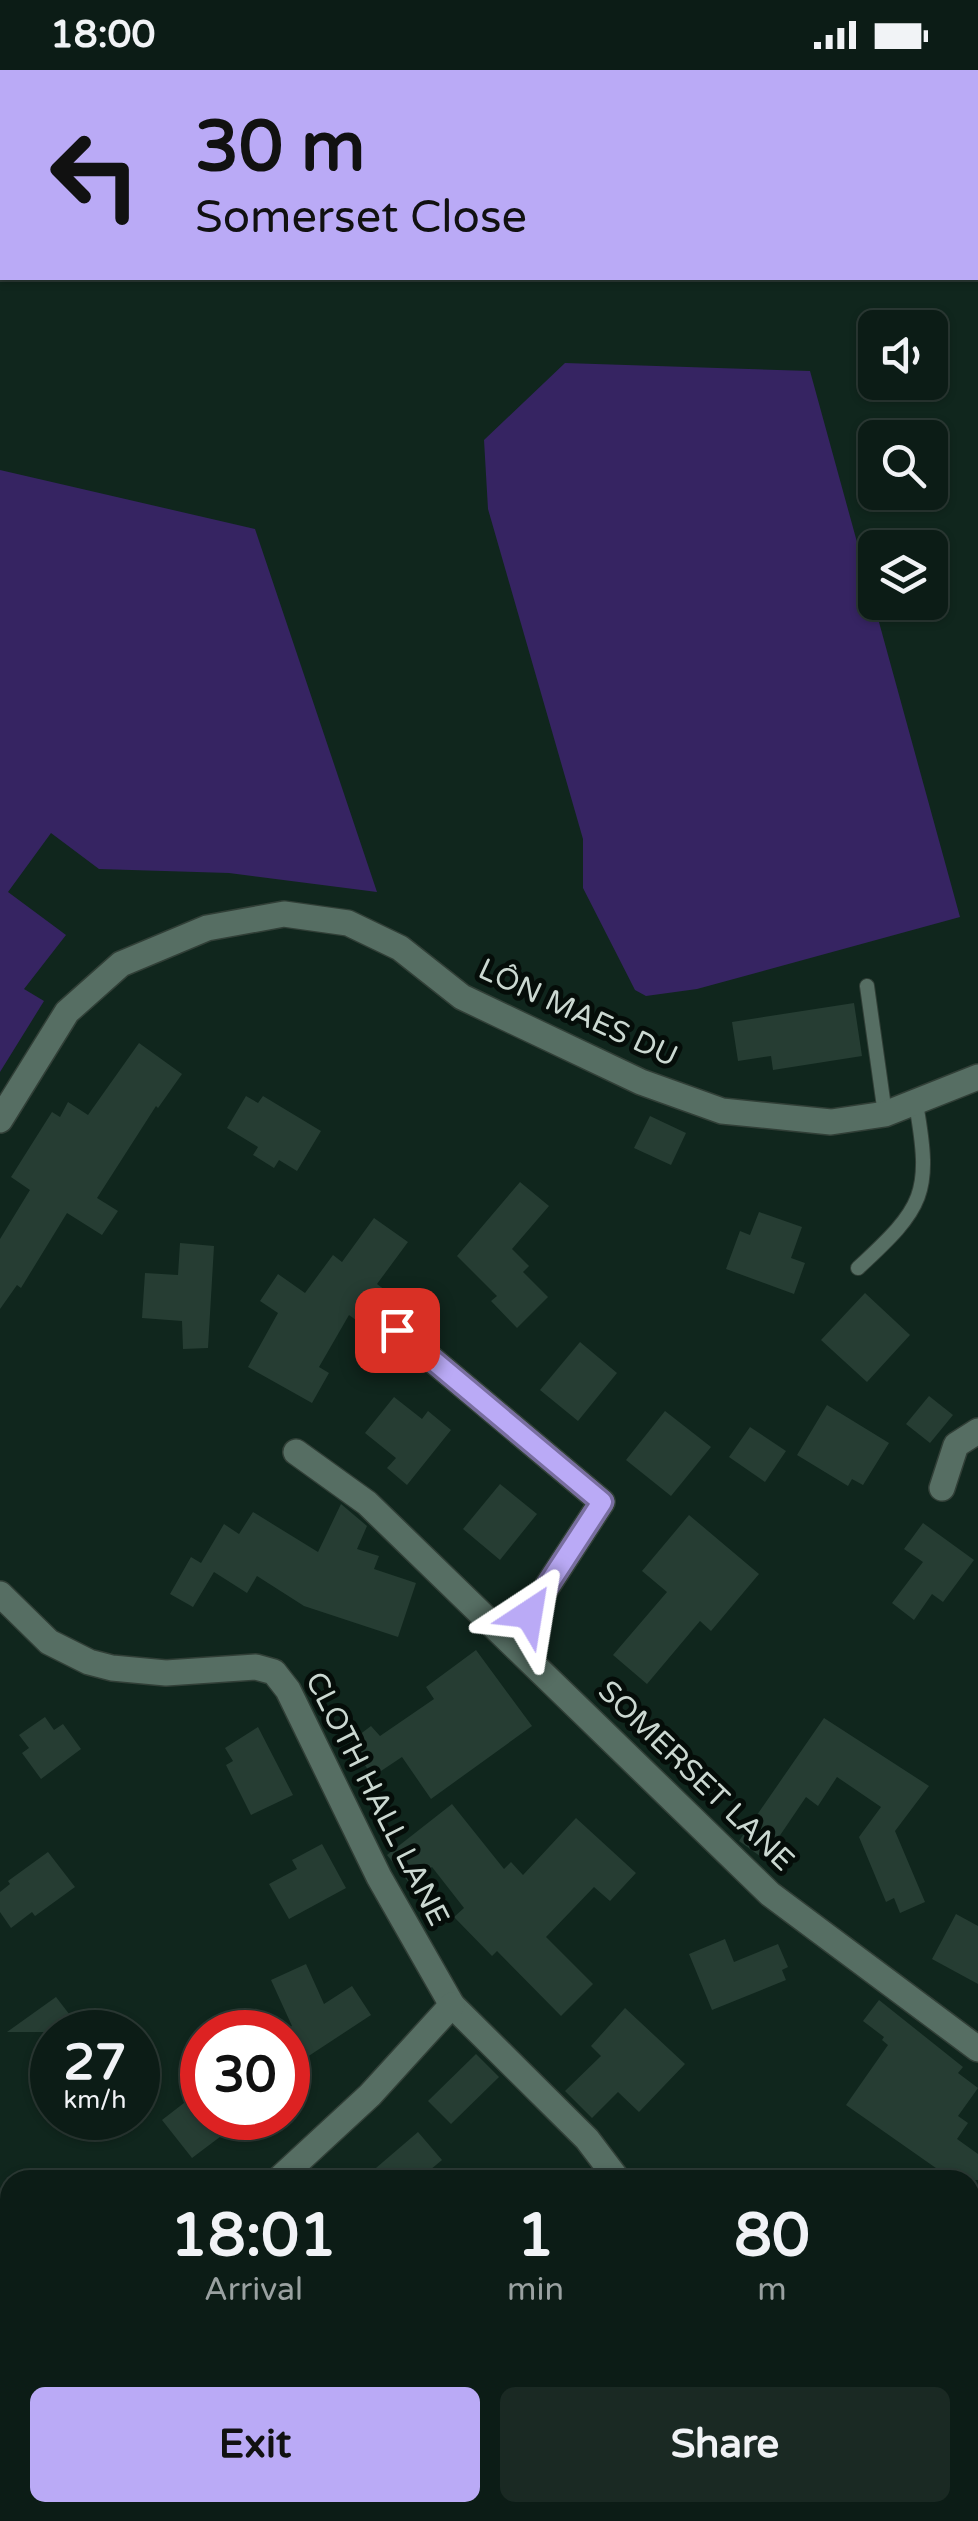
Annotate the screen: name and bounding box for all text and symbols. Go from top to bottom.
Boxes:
text: 18:00 [50,12,155,58]
text: 30 m [195,106,365,190]
icon: left [30,110,160,240]
text: Somerset Close [195,191,527,245]
map controls [858,310,948,620]
button: sound [858,310,948,400]
button: search [858,420,948,510]
button: layers [858,530,948,620]
street label: LÔN MAES DU [472,951,684,1075]
pin [355,1288,440,1373]
icon: arrive [370,1303,425,1358]
position arrow [477,1562,581,1666]
street label: CLOTH HALL LANE [297,1666,457,1932]
street label: SOMERSET LANE [590,1673,802,1879]
speed limit sign: 30 [180,2010,310,2140]
text: 27 [64,2033,126,2093]
text: km/h [64,2085,126,2115]
text: 18:01 [170,2200,337,2272]
text: 1 [517,2200,554,2272]
text: 80 [734,2200,810,2272]
text: Arrival [204,2271,303,2309]
text: min [507,2271,564,2309]
text: m [757,2271,787,2309]
button: Exit [30,2387,480,2502]
button: Share [500,2387,950,2502]

